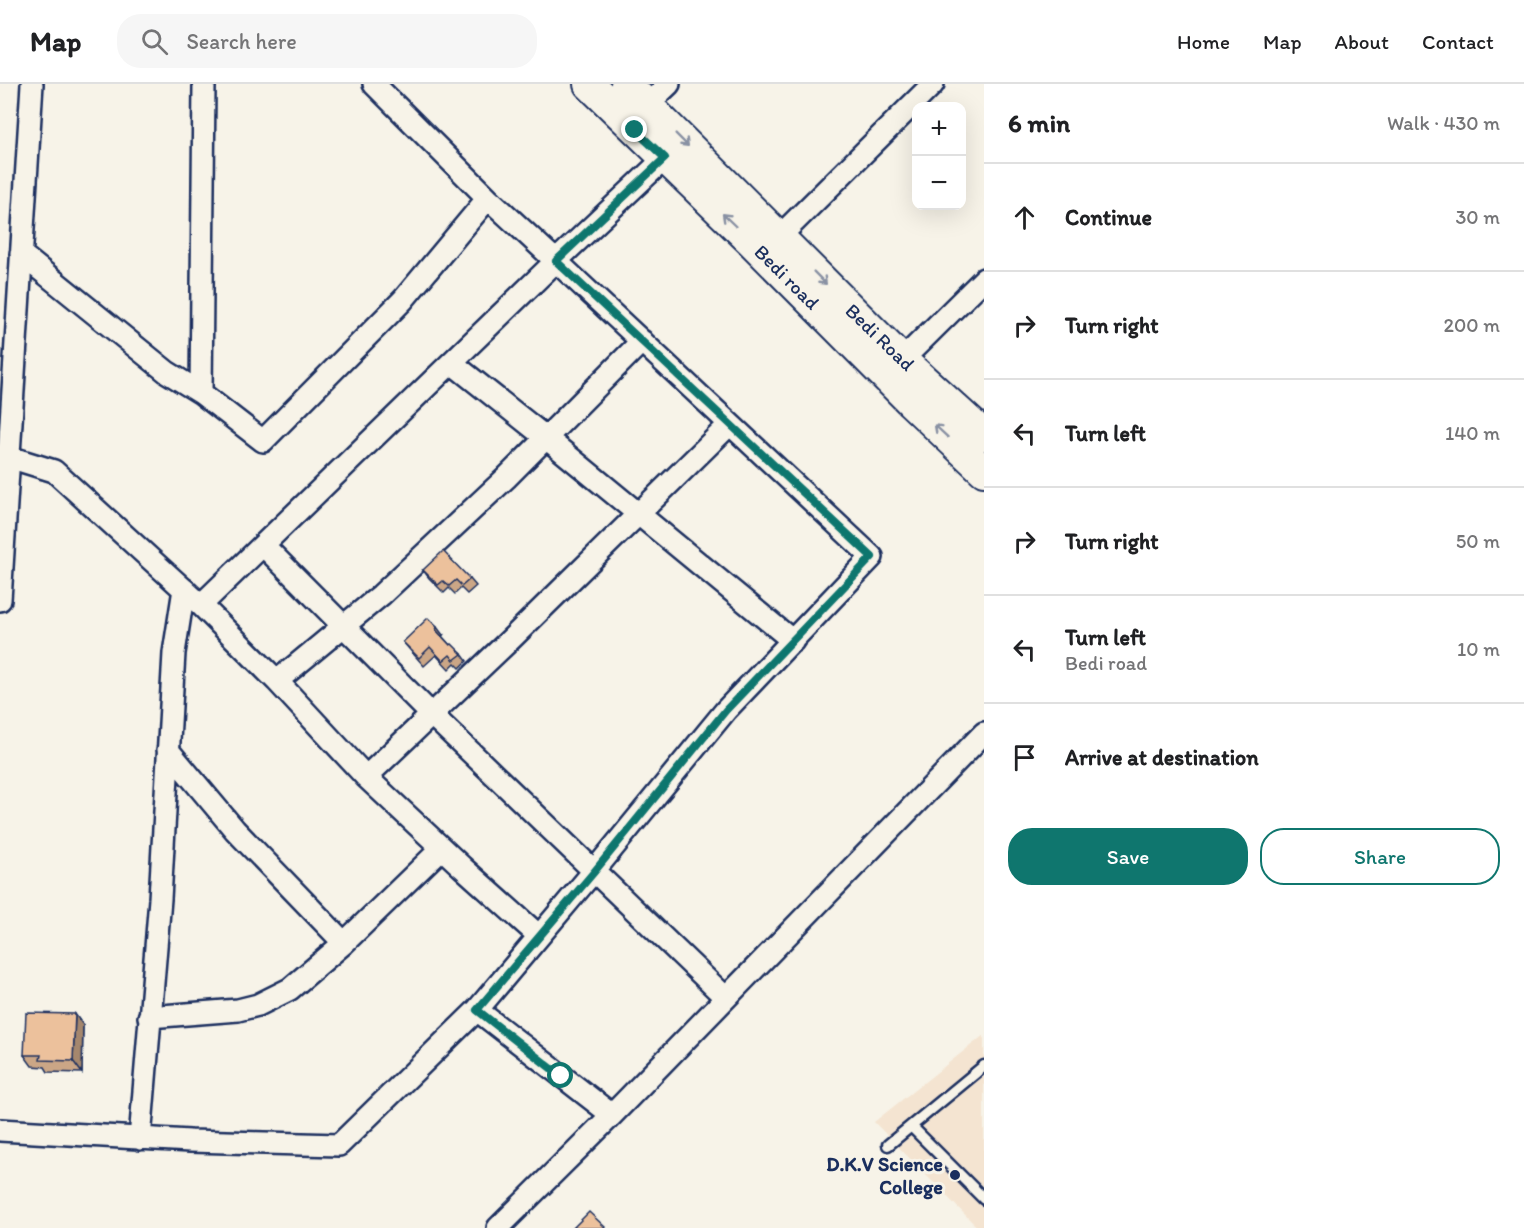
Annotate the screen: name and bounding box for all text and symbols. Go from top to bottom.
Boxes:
search box [117,14,537,68]
text: Map [30,24,81,58]
icon: search [138,25,171,58]
text: Search here [186,28,297,55]
text: Home [1177,29,1230,54]
text: Map [1263,29,1302,54]
text: About [1335,29,1389,54]
text: Contact [1422,29,1494,54]
map controls [912,102,966,210]
button: + [912,102,966,156]
text: 6 min [1008,107,1070,139]
text: Walk · 430 m [1387,111,1500,135]
route end [621,116,647,142]
one-way arrow [675,133,690,148]
button: − [912,156,966,210]
icon: ahead [1008,201,1041,234]
text: Continue [1065,204,1152,231]
text: 30 m [1455,205,1500,229]
one-way arrow [721,212,736,227]
street label: Bedi road [749,239,825,315]
one-way arrow [813,270,828,285]
street label: Bedi Road [840,298,920,376]
icon: right [1008,309,1041,342]
text: Turn right [1065,312,1159,339]
text: 200 m [1444,313,1500,337]
icon: left [1008,417,1041,450]
text: Turn left [1065,420,1146,447]
text: 140 m [1445,421,1500,445]
one-way arrow [934,424,949,438]
icon: right [1008,525,1041,558]
text: Turn right [1065,528,1159,555]
text: 50 m [1456,529,1500,553]
text: Turn left [1065,624,1146,651]
icon: left [1008,633,1041,666]
text: 10 m [1457,637,1500,661]
text: Bedi road [1065,651,1147,675]
icon: arrive [1008,741,1041,774]
text: Arrive at destination [1065,744,1259,771]
button: Save [1008,828,1248,885]
button: Share [1260,828,1500,885]
route start [547,1062,573,1088]
place label: D.K.V Science College [826,1152,943,1200]
marker: D.K.V Science College [948,1168,962,1182]

